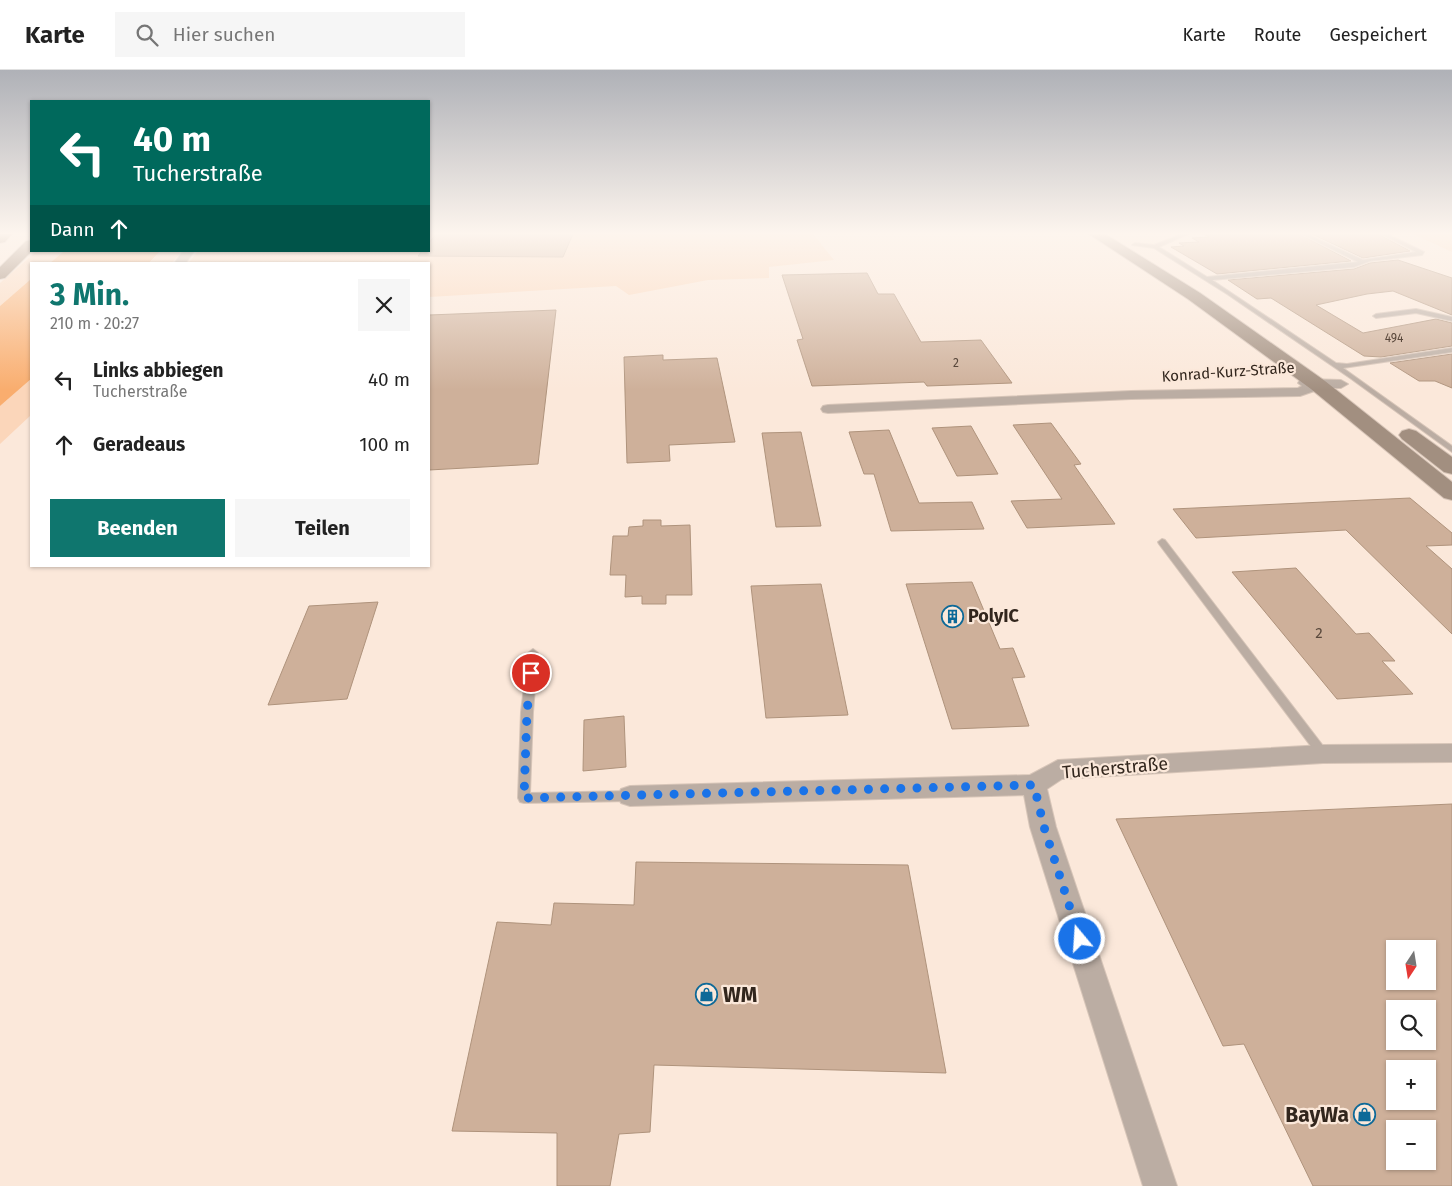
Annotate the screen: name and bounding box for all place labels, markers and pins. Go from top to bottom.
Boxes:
building icon: PolyIC [940,604,964,628]
place label: PolyIC [968,605,1020,627]
pin [510,652,552,694]
place label: WM [723,982,757,1008]
shop icon: WM [695,983,719,1007]
place label: BayWa [1285,1102,1349,1128]
shop icon: BayWa [1353,1103,1377,1127]

